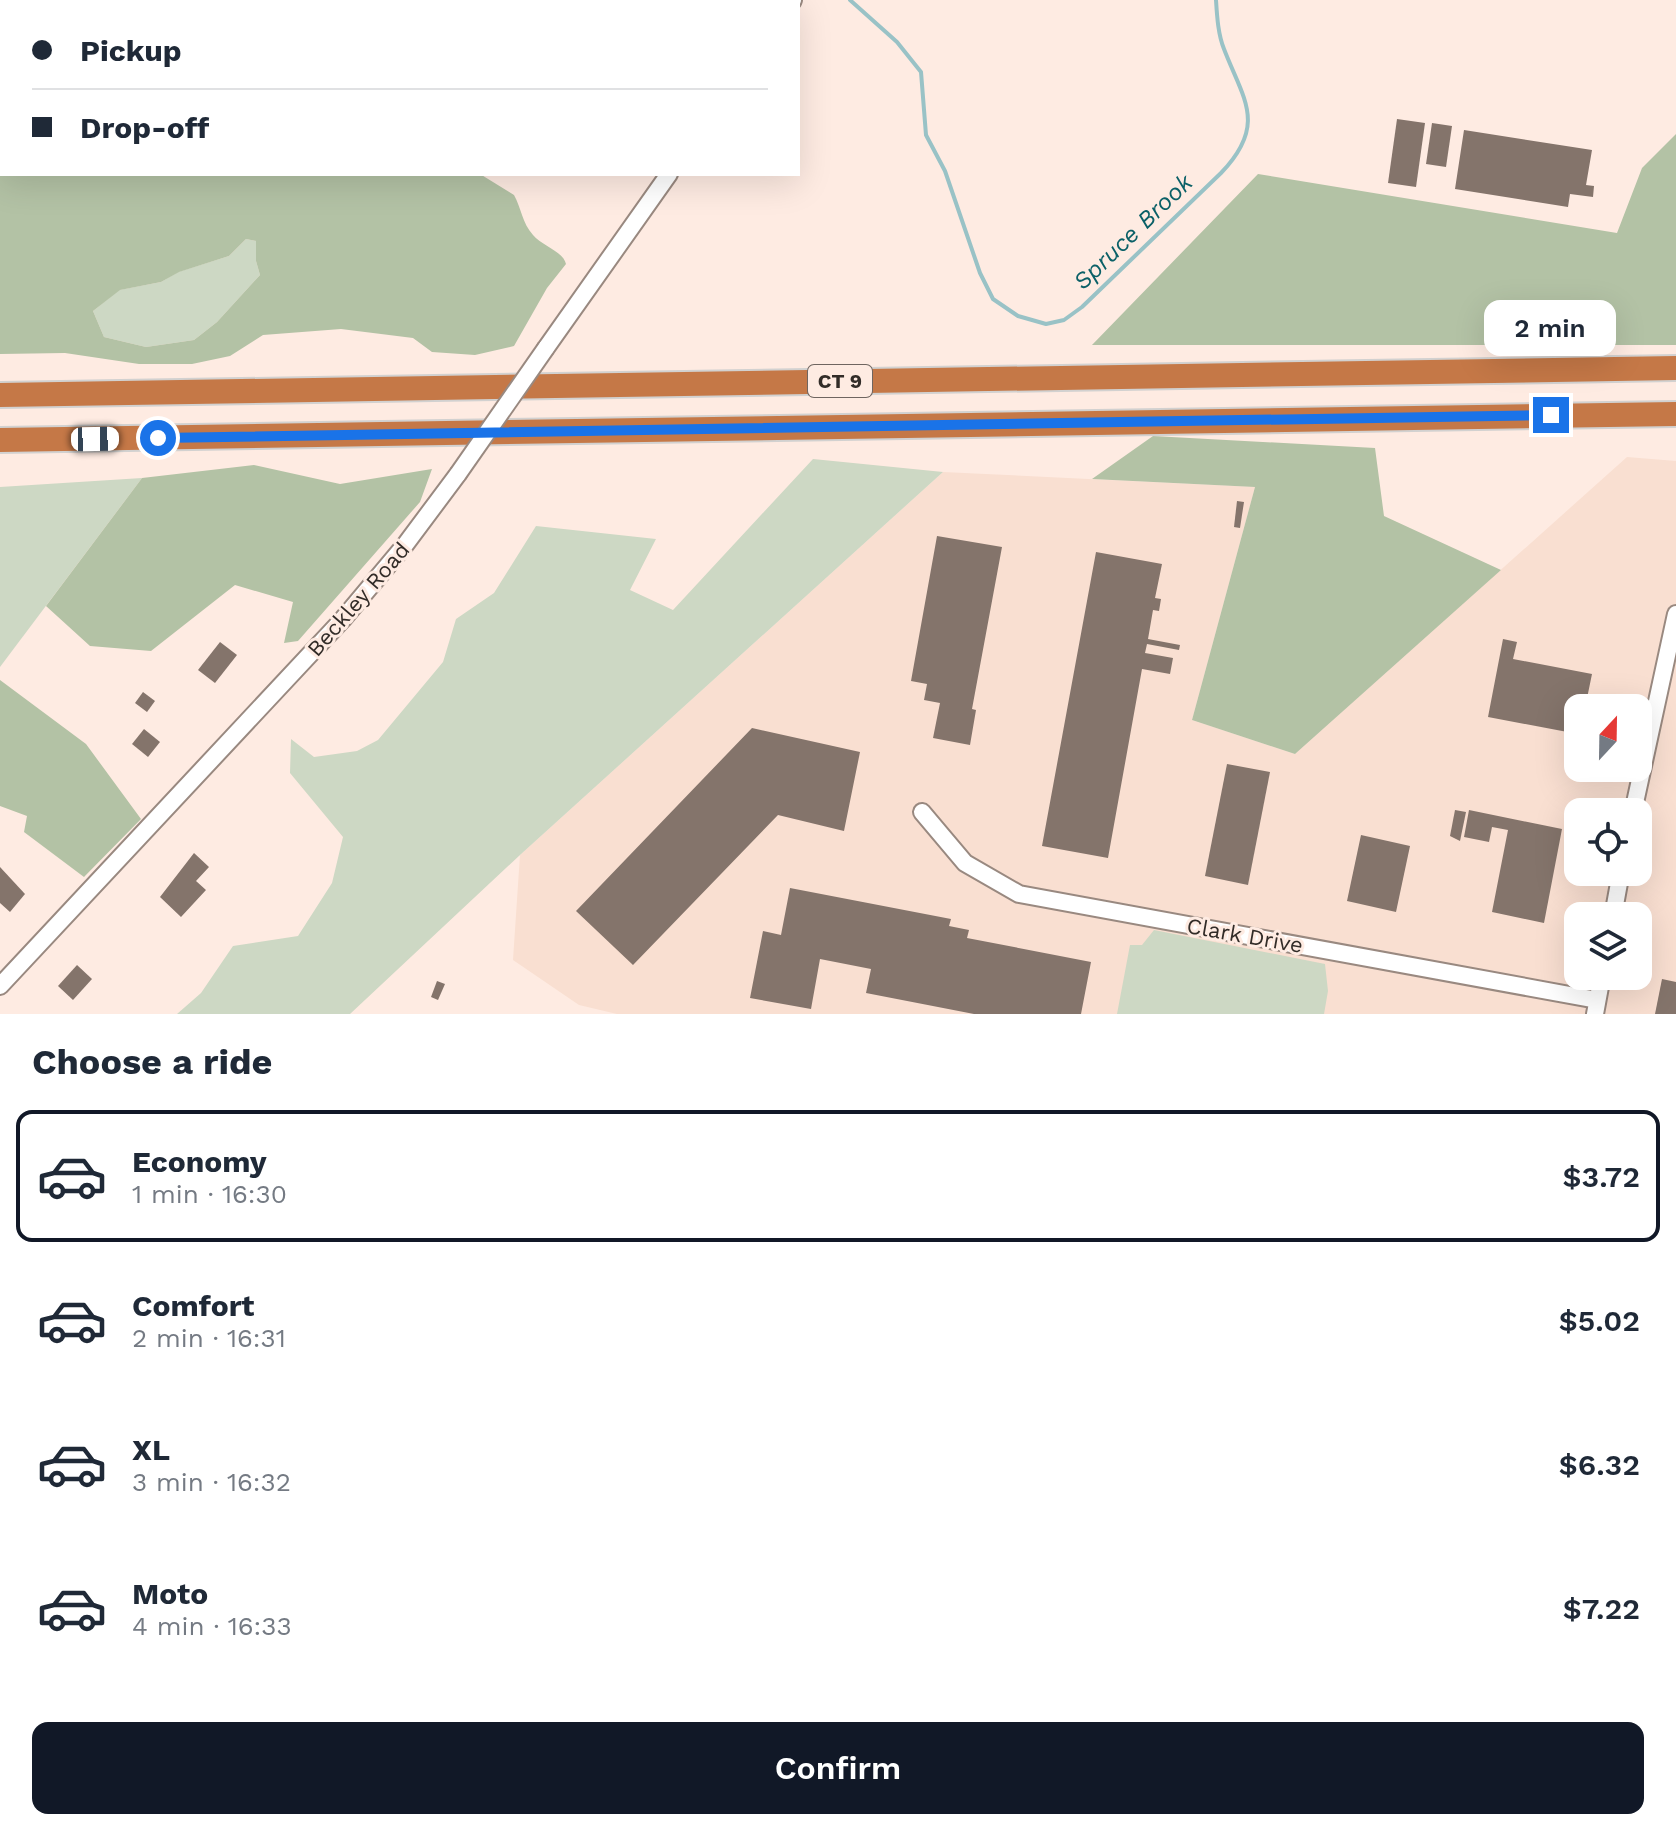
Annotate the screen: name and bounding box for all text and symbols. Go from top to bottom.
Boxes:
text: Pickup [80,33,182,68]
text: Drop-off [80,110,209,145]
water label: Spruce Brook [1068,168,1199,296]
callout: 2 min [1485,299,1617,355]
text: 2 min [1514,313,1586,343]
road number: CT 9 [808,365,872,397]
route end [1533,397,1569,433]
route start [140,420,176,456]
car [71,427,119,451]
street label: Beckley Road [302,537,415,661]
north arrow [1564,694,1652,782]
map controls [1564,694,1652,990]
button: locate [1564,798,1652,886]
button: layers [1564,902,1652,990]
street label: Clark Drive [1185,913,1305,958]
text: Choose a ride [32,1041,272,1083]
icon: car [36,1140,108,1212]
text: Economy [132,1144,267,1179]
text: $3.72 [1563,1159,1640,1194]
text: 1 min · 16:30 [132,1179,287,1209]
icon: car [36,1284,108,1356]
text: Comfort [132,1288,254,1323]
text: $5.02 [1559,1303,1640,1338]
text: 2 min · 16:31 [132,1323,286,1353]
icon: car [36,1428,108,1500]
text: XL [132,1432,170,1467]
text: $6.32 [1559,1447,1640,1482]
text: 3 min · 16:32 [132,1467,291,1497]
icon: car [36,1572,108,1644]
text: Moto [132,1576,208,1611]
text: $7.22 [1563,1591,1640,1626]
text: 4 min · 16:33 [132,1611,292,1641]
button: Confirm [32,1722,1644,1814]

